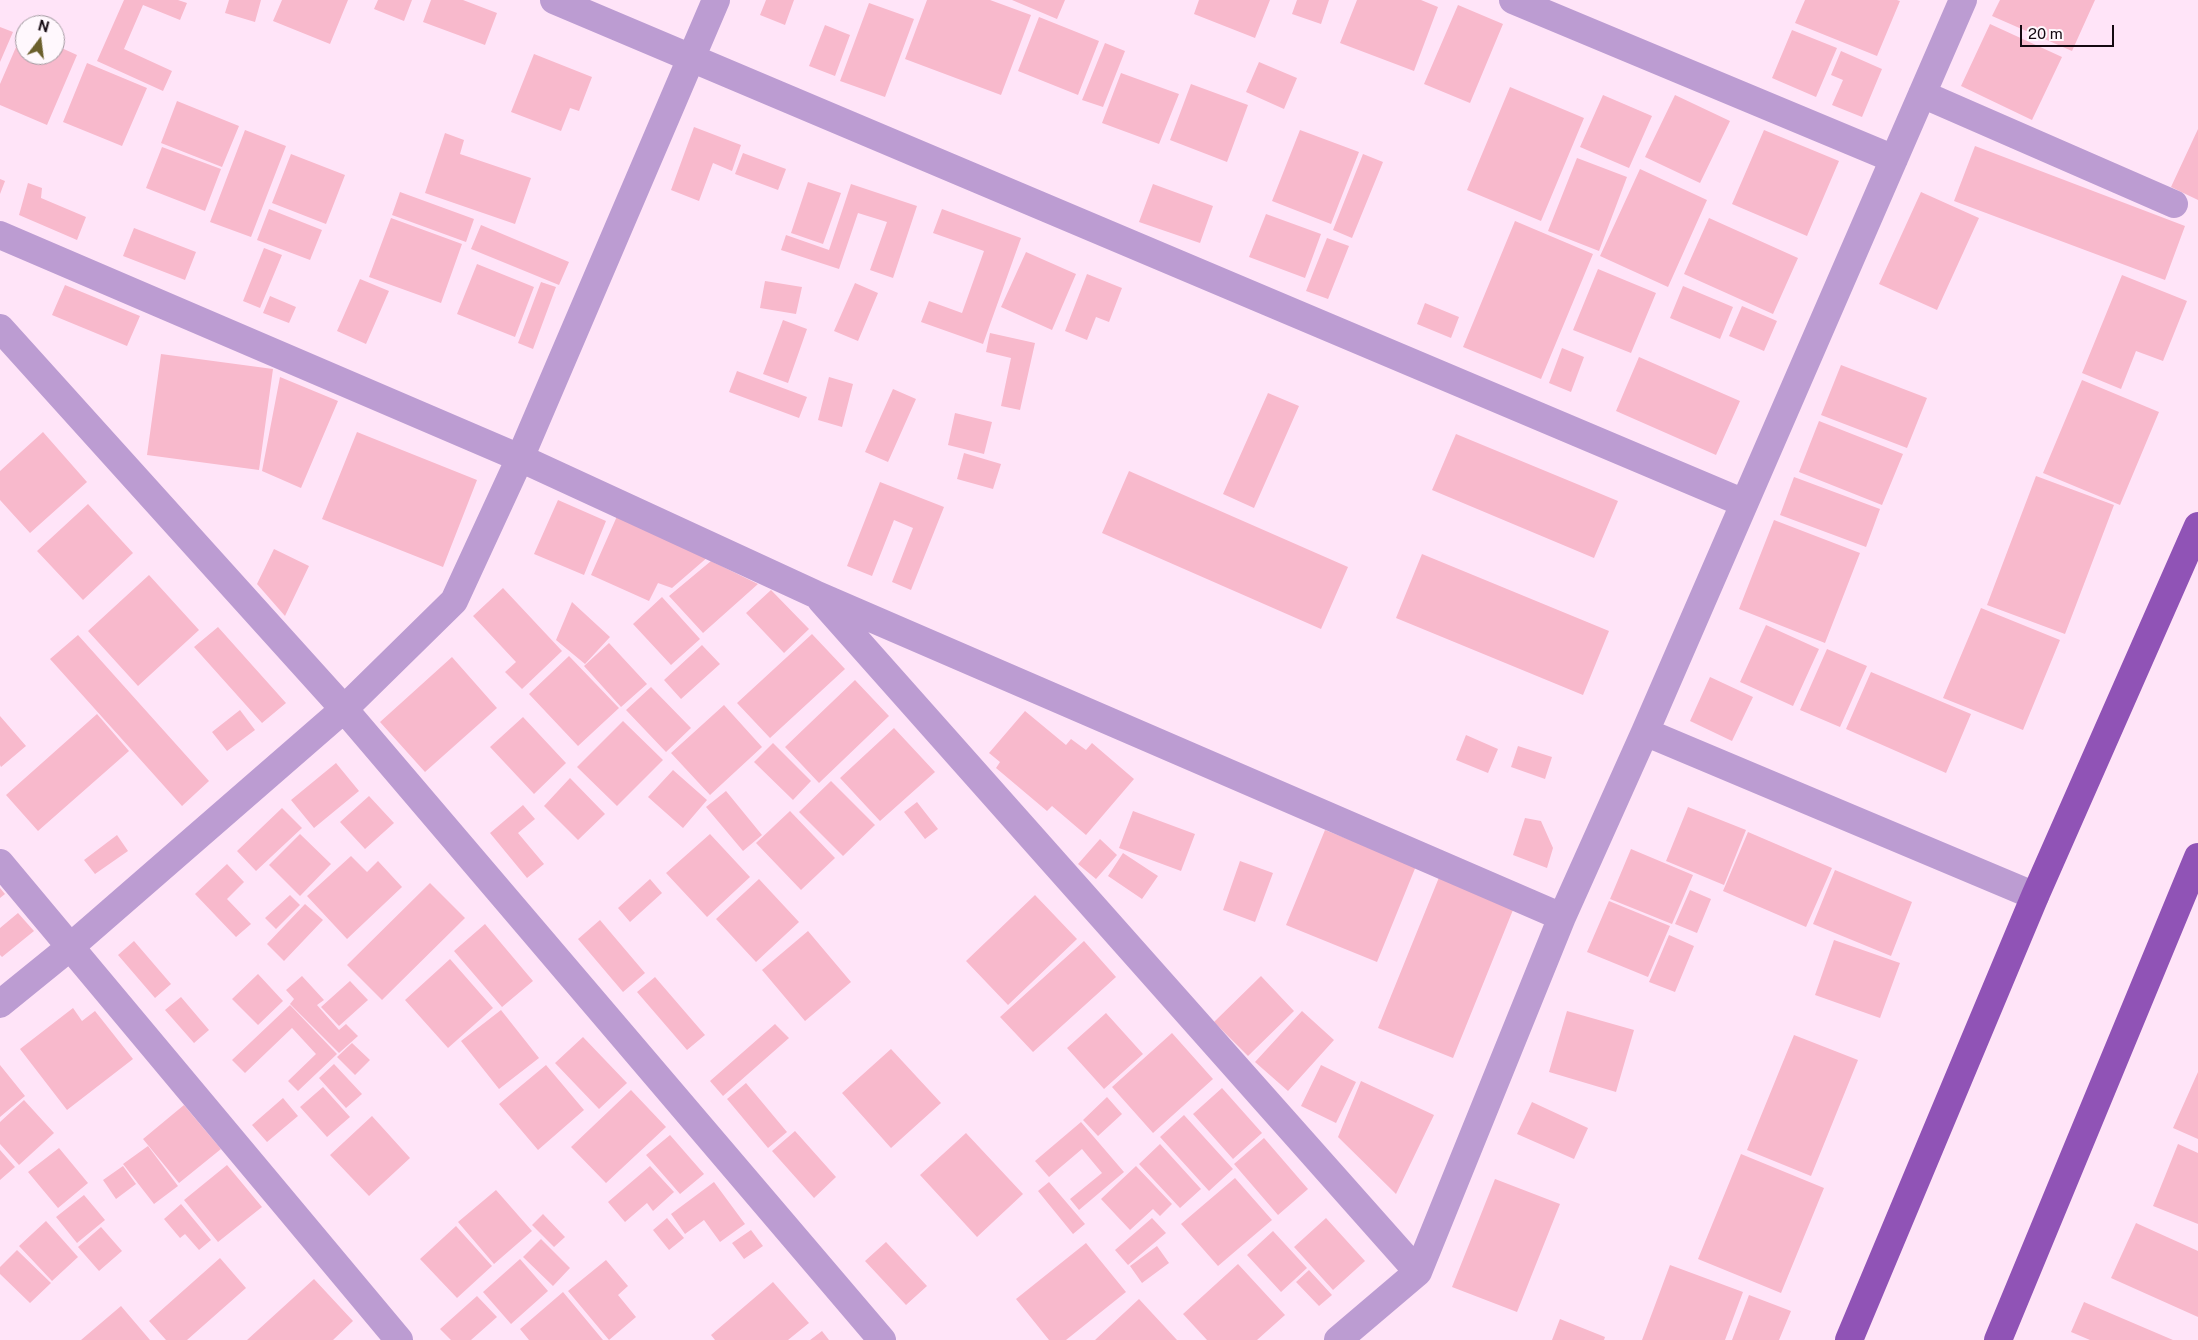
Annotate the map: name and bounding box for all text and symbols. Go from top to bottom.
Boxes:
north arrow [15,15,65,65]
scale bar [2023,15,2117,47]
text: N [36,17,51,36]
text: 20 m [2028,25,2063,42]

